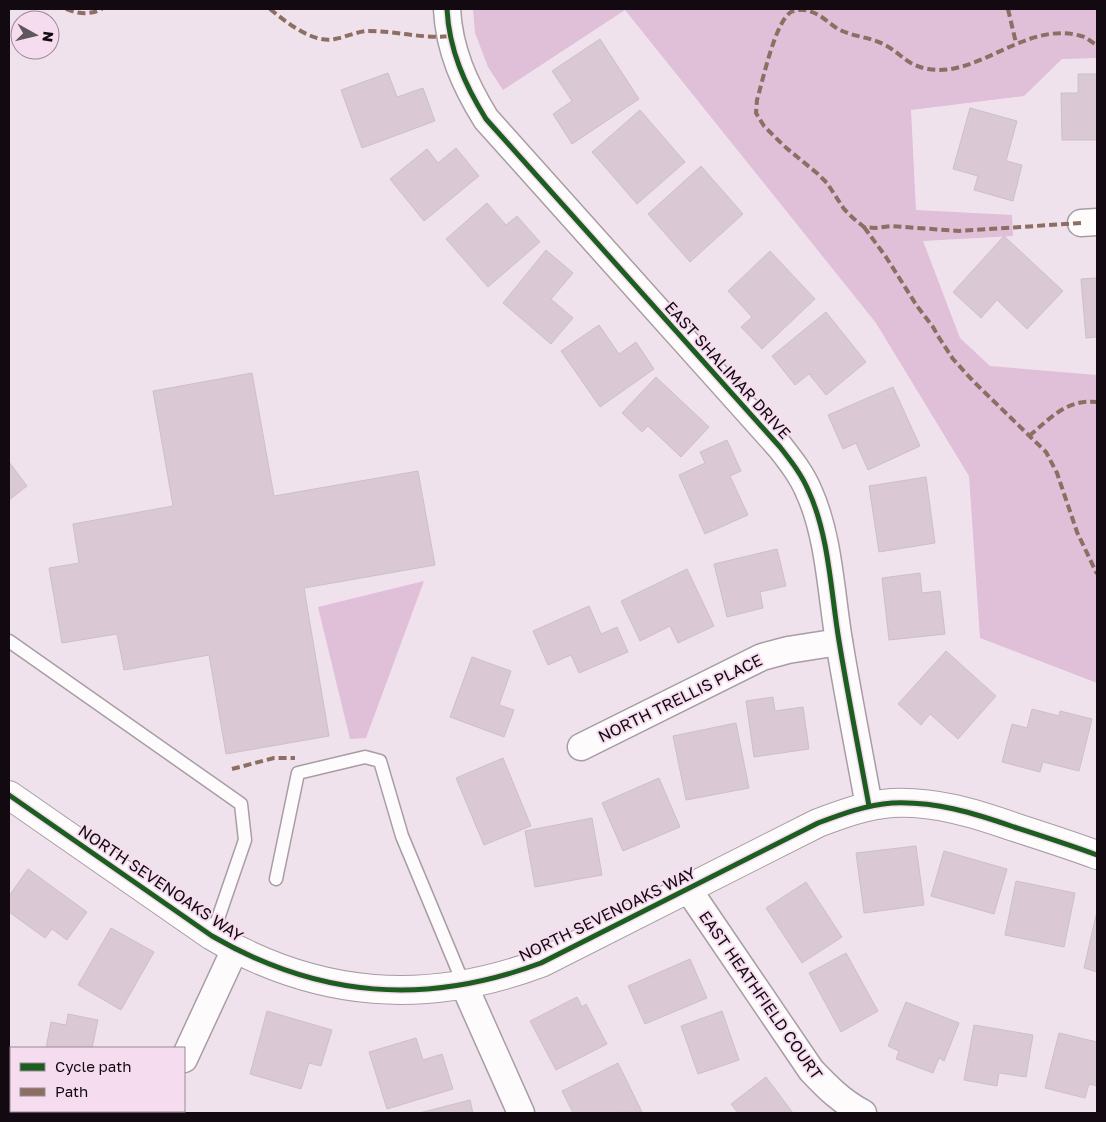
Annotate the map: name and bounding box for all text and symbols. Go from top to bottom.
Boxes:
north arrow [10,10,60,60]
text: N [39,30,58,43]
street label: EAST SHALIMAR DRIVE [661,297,795,443]
street label: NORTH TRELLIS PLACE [595,650,765,746]
street label: NORTH SEVENOAKS WAY [75,820,248,946]
street label: NORTH SEVENOAKS WAY [515,862,700,966]
street label: EAST HEATHFIELD COURT [695,907,827,1083]
legend [10,1047,185,1112]
text: Cycle path [55,1057,131,1075]
text: Path [55,1082,88,1100]

